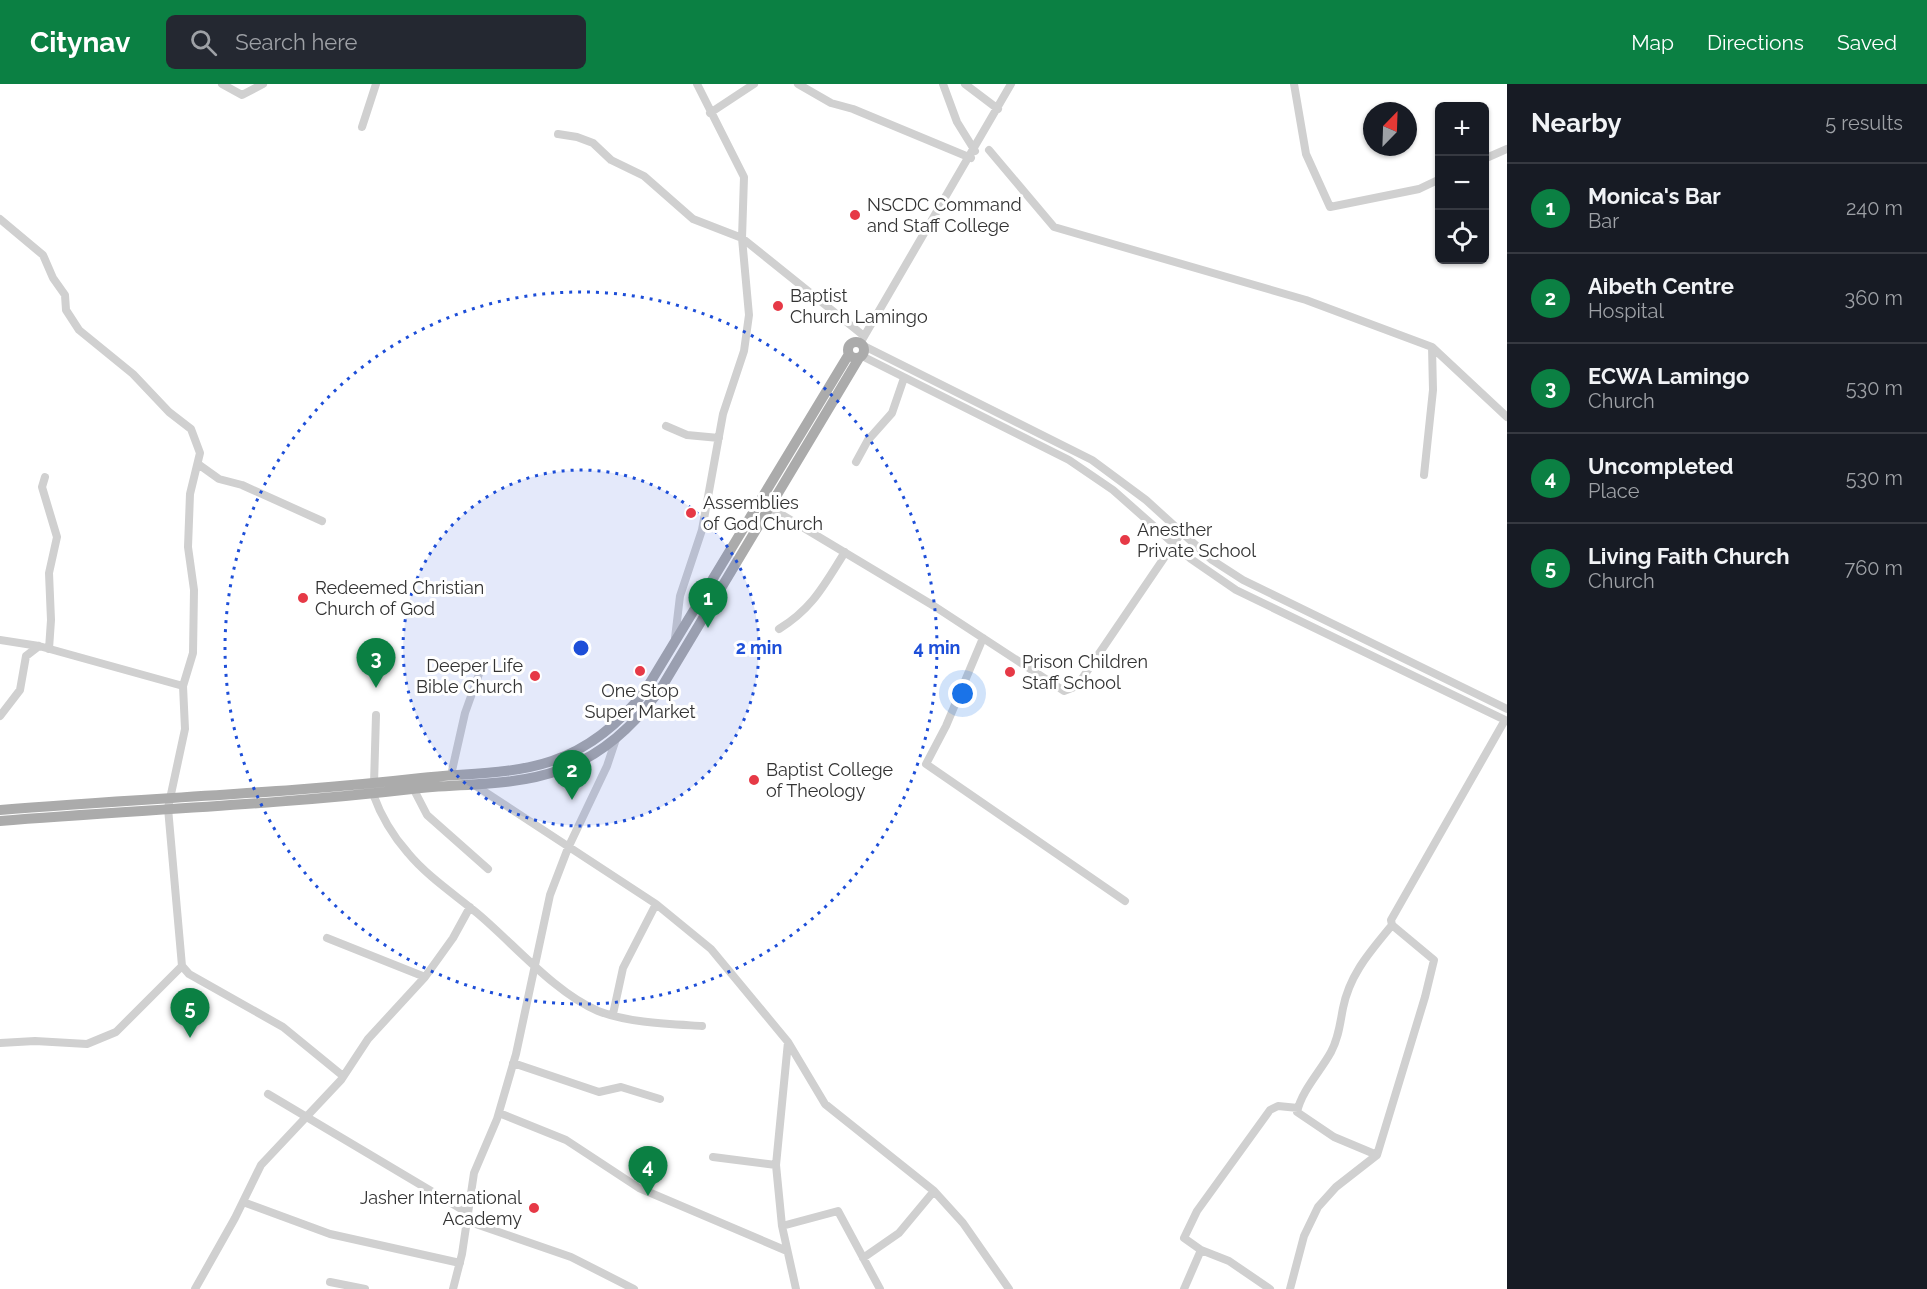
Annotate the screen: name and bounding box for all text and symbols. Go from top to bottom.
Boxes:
search box [166,15,586,69]
text: Citynav [30,26,130,59]
icon: search [187,26,220,59]
text: Search here [235,29,357,55]
text: Map [1631,30,1674,55]
text: Directions [1707,30,1804,55]
text: Saved [1837,30,1897,55]
north arrow [1363,102,1417,156]
map controls [1435,102,1489,264]
button: + [1435,102,1489,156]
text: Nearby [1531,108,1621,138]
text: 5 results [1825,111,1903,135]
button: − [1435,156,1489,210]
text: Monica's Bar [1588,183,1721,209]
place label: NSCDC Command and Staff College [867,194,1022,236]
text: 1 [1546,196,1555,220]
text: 240 m [1846,196,1903,220]
marker: NSCDC Command and Staff College [848,208,862,222]
text: Bar [1588,209,1619,233]
button: locate [1435,210,1489,264]
text: Aibeth Centre [1588,273,1734,299]
place label: Baptist Church Lamingo [790,285,928,327]
text: 2 [1545,286,1556,310]
text: 360 m [1845,286,1903,310]
marker: Baptist Church Lamingo [771,299,785,313]
text: Hospital [1588,299,1664,323]
text: ECWA Lamingo [1588,363,1749,389]
text: 3 [1545,376,1556,400]
text: 530 m [1846,376,1903,400]
text: Church [1588,389,1655,413]
text: Uncompleted [1588,453,1733,479]
text: 4 [1545,466,1556,490]
text: 530 m [1846,466,1903,490]
text: Place [1588,479,1639,503]
place label: Assemblies of God Church [703,492,823,534]
marker: Assemblies of God Church [684,506,698,520]
place label: Anesther Private School [1137,519,1256,561]
marker: Anesther Private School [1118,533,1132,547]
text: Living Faith Church [1588,543,1790,569]
text: 5 [1545,556,1556,580]
text: 760 m [1845,556,1903,580]
text: Church [1588,569,1655,593]
place label: Redeemed Christian Church of God [315,577,484,619]
pin: 1 [688,578,728,628]
marker: Redeemed Christian Church of God [296,591,310,605]
text: 2 min [736,637,782,658]
text: 4 min [914,637,960,658]
pin: 3 [356,638,395,688]
centre of rings [571,638,591,658]
place label: Prison Children Staff School [1022,651,1148,693]
place label: Deeper Life Bible Church [416,655,523,697]
marker: One Stop Super Market [633,664,647,678]
marker: Prison Children Staff School [1003,665,1017,679]
marker: Deeper Life Bible Church [528,669,542,683]
your location [948,679,977,708]
place label: One Stop Super Market [584,680,696,722]
pin: 2 [552,750,592,800]
place label: Baptist College of Theology [766,759,894,801]
marker: Baptist College of Theology [747,773,761,787]
pin: 5 [170,988,210,1038]
pin: 4 [628,1146,668,1196]
place label: Jasher International Academy [360,1187,522,1229]
marker: Jasher International Academy [527,1201,541,1215]

